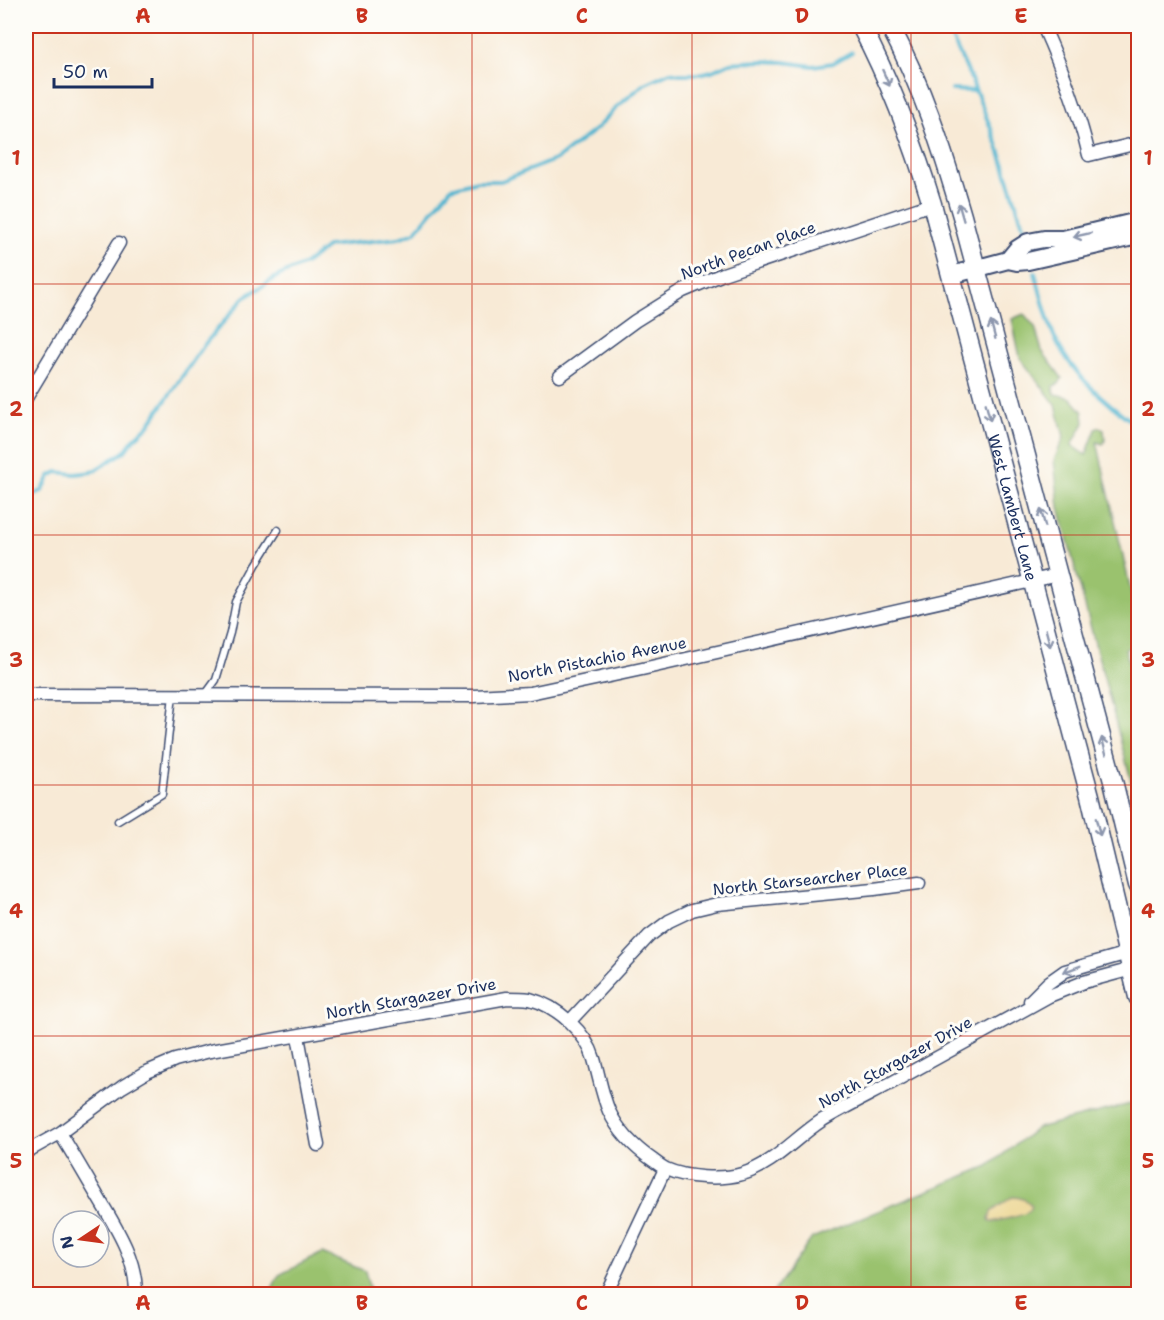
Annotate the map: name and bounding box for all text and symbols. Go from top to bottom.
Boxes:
text: A [135,3,151,29]
text: B [356,3,368,29]
text: C [576,3,588,29]
text: D [795,3,809,29]
text: E [1014,3,1028,29]
scale bar [54,51,152,89]
text: 50 m [63,60,108,84]
one-way arrow [881,69,893,87]
text: 1 [11,145,21,171]
text: 1 [1143,145,1153,171]
one-way arrow [955,203,966,222]
street label: North Pecan Place [678,216,819,285]
one-way arrow [1072,229,1091,241]
one-way arrow [986,321,998,340]
text: 2 [9,396,23,422]
text: 2 [1141,396,1155,422]
one-way arrow [983,403,995,422]
street label: West Lambert Lane [983,432,1042,583]
one-way arrow [1037,509,1048,528]
one-way arrow [1043,628,1055,647]
street label: North Pistachio Avenue [506,632,688,687]
text: 3 [9,647,23,673]
text: 3 [1141,647,1155,673]
one-way arrow [1098,737,1109,756]
one-way arrow [1092,817,1104,836]
street label: North Starsearcher Place [712,859,909,900]
text: 4 [9,898,23,924]
text: 4 [1141,898,1155,924]
one-way arrow [1063,964,1082,975]
street label: North Stargazer Drive [324,973,498,1024]
street label: North Stargazer Drive [815,1011,976,1113]
text: 5 [10,1148,22,1174]
text: 5 [1142,1148,1154,1174]
north arrow [51,1209,111,1269]
text: N [55,1234,79,1251]
text: A [135,1290,151,1316]
text: B [356,1290,368,1316]
text: C [576,1290,588,1316]
text: D [795,1290,809,1316]
text: E [1014,1290,1028,1316]

